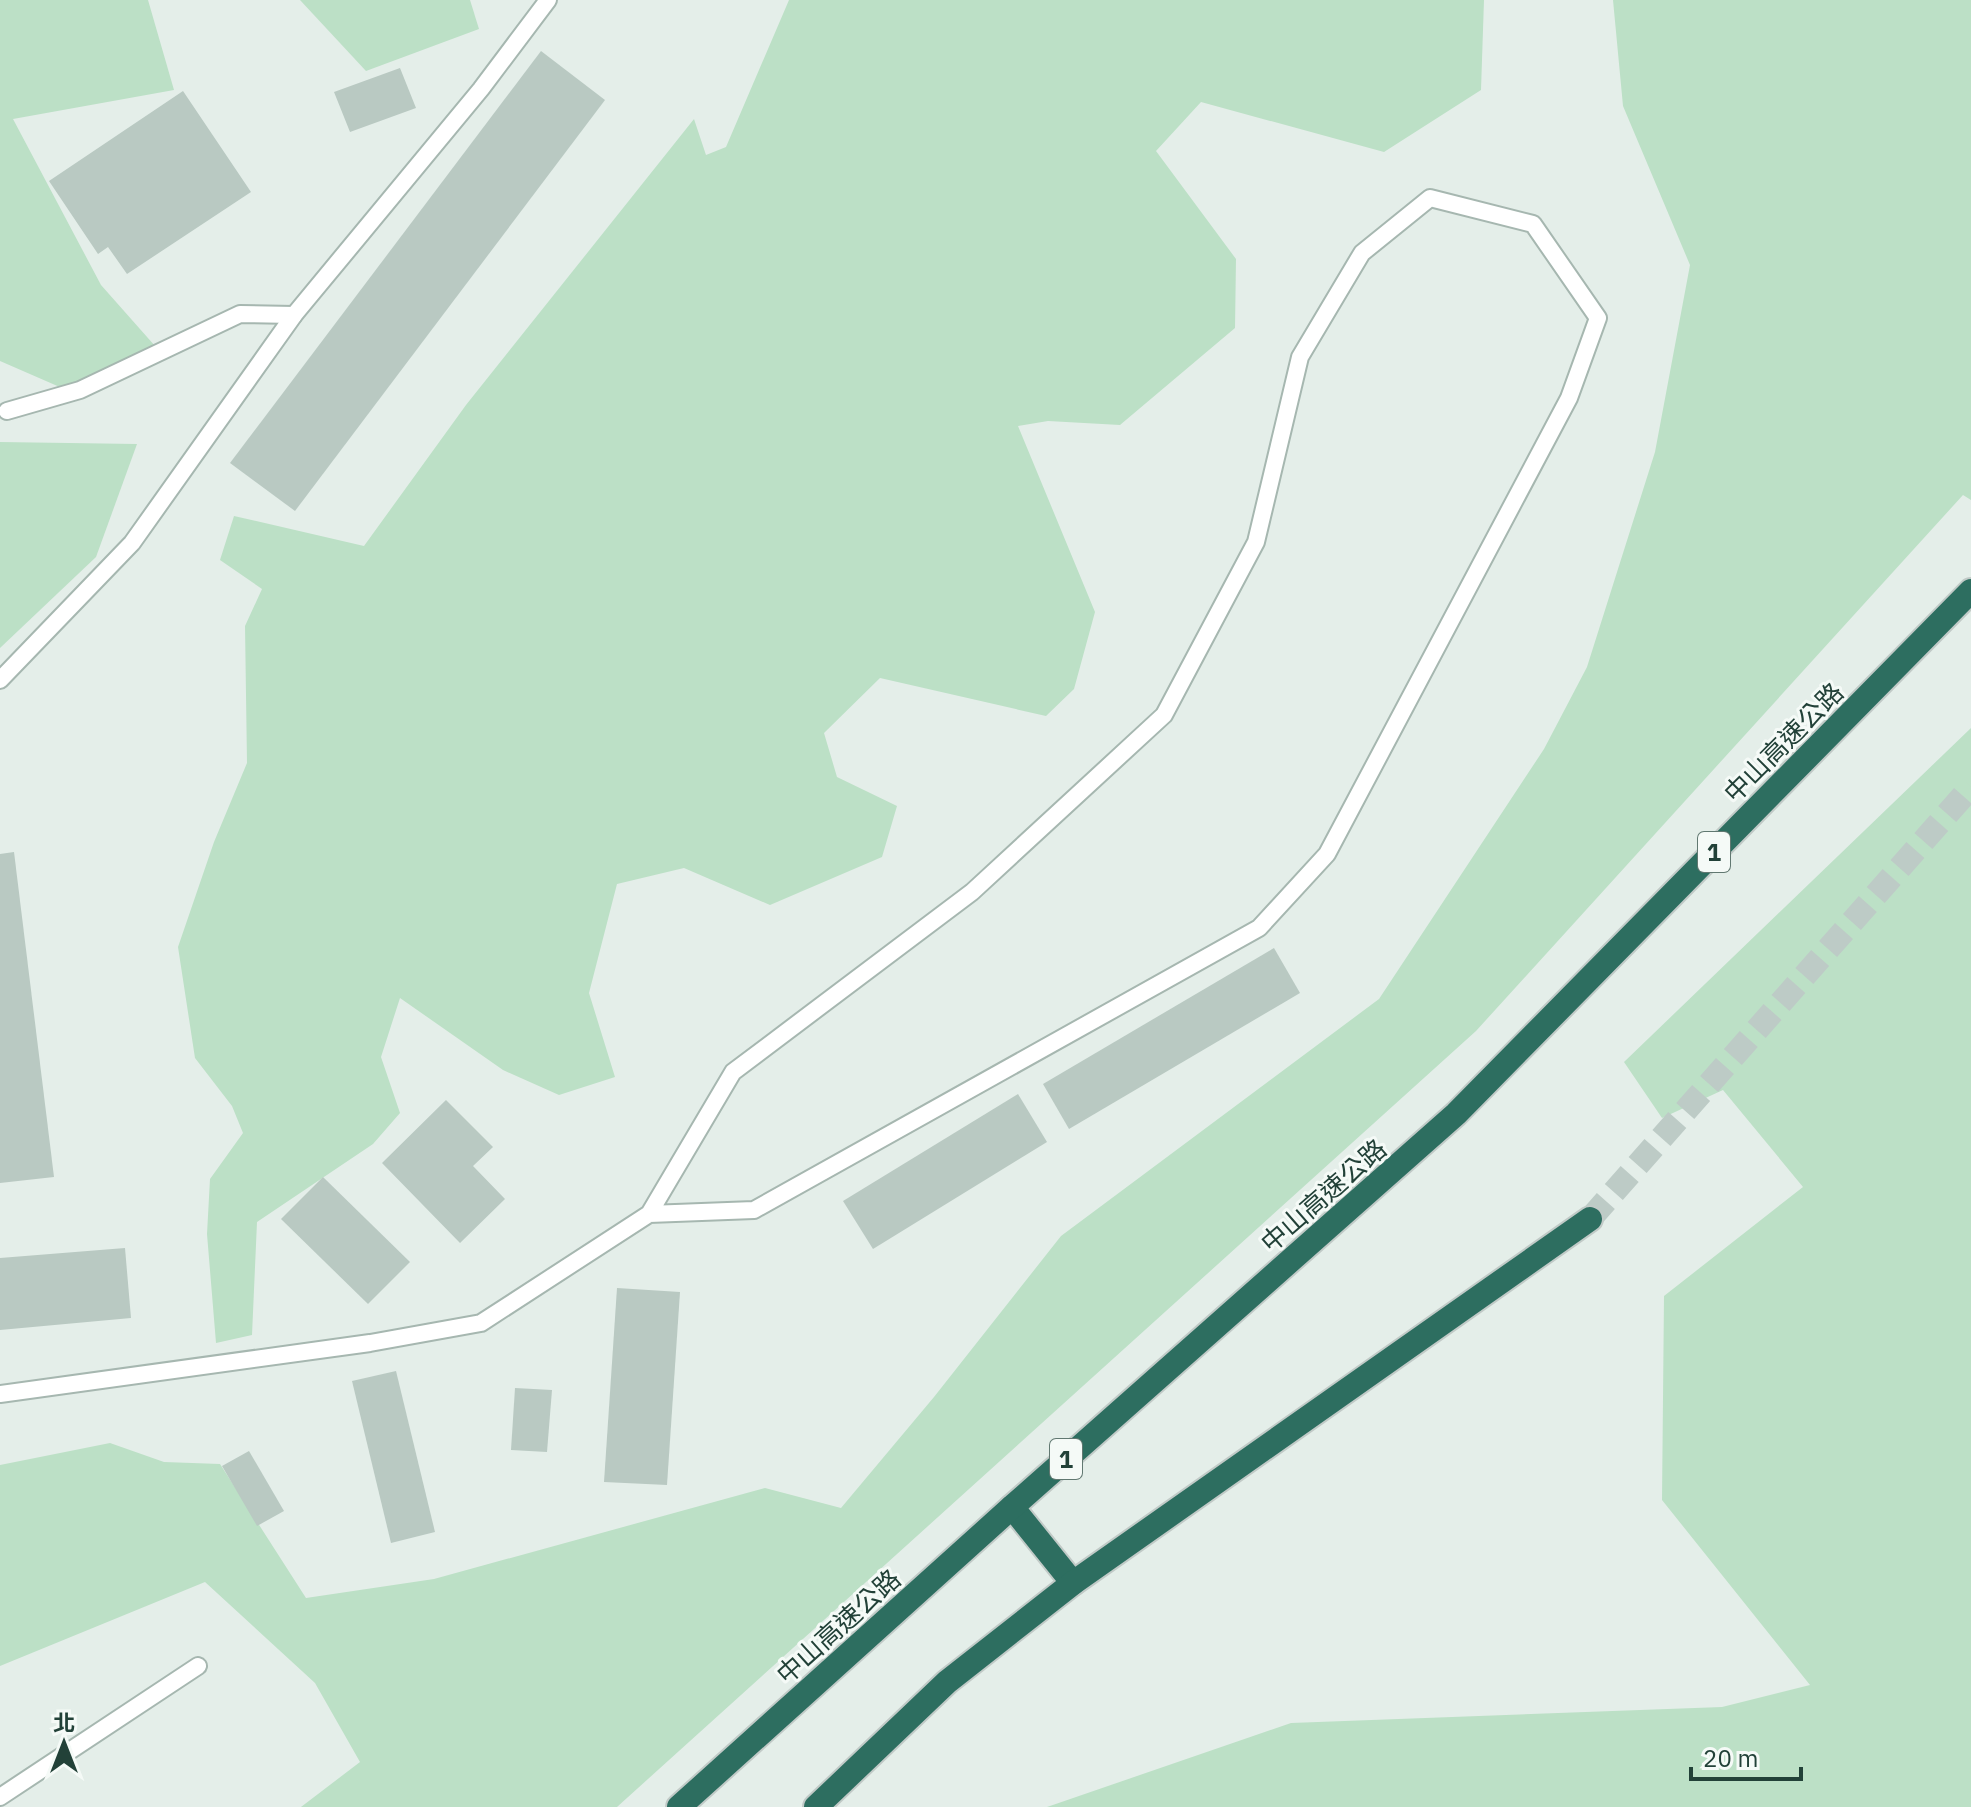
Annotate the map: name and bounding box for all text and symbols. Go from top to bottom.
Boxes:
street label: 中山高速公路 [1716,675,1850,809]
road number: 1 [1698,832,1730,872]
street label: 中山高速公路 [1253,1131,1393,1259]
road number: 1 [1050,1439,1082,1479]
street label: 中山高速公路 [769,1561,907,1691]
north arrow [24,1703,104,1783]
text: 北 [53,1708,75,1737]
scale bar [1691,1731,1801,1781]
text: 20 m [1703,1742,1758,1774]

